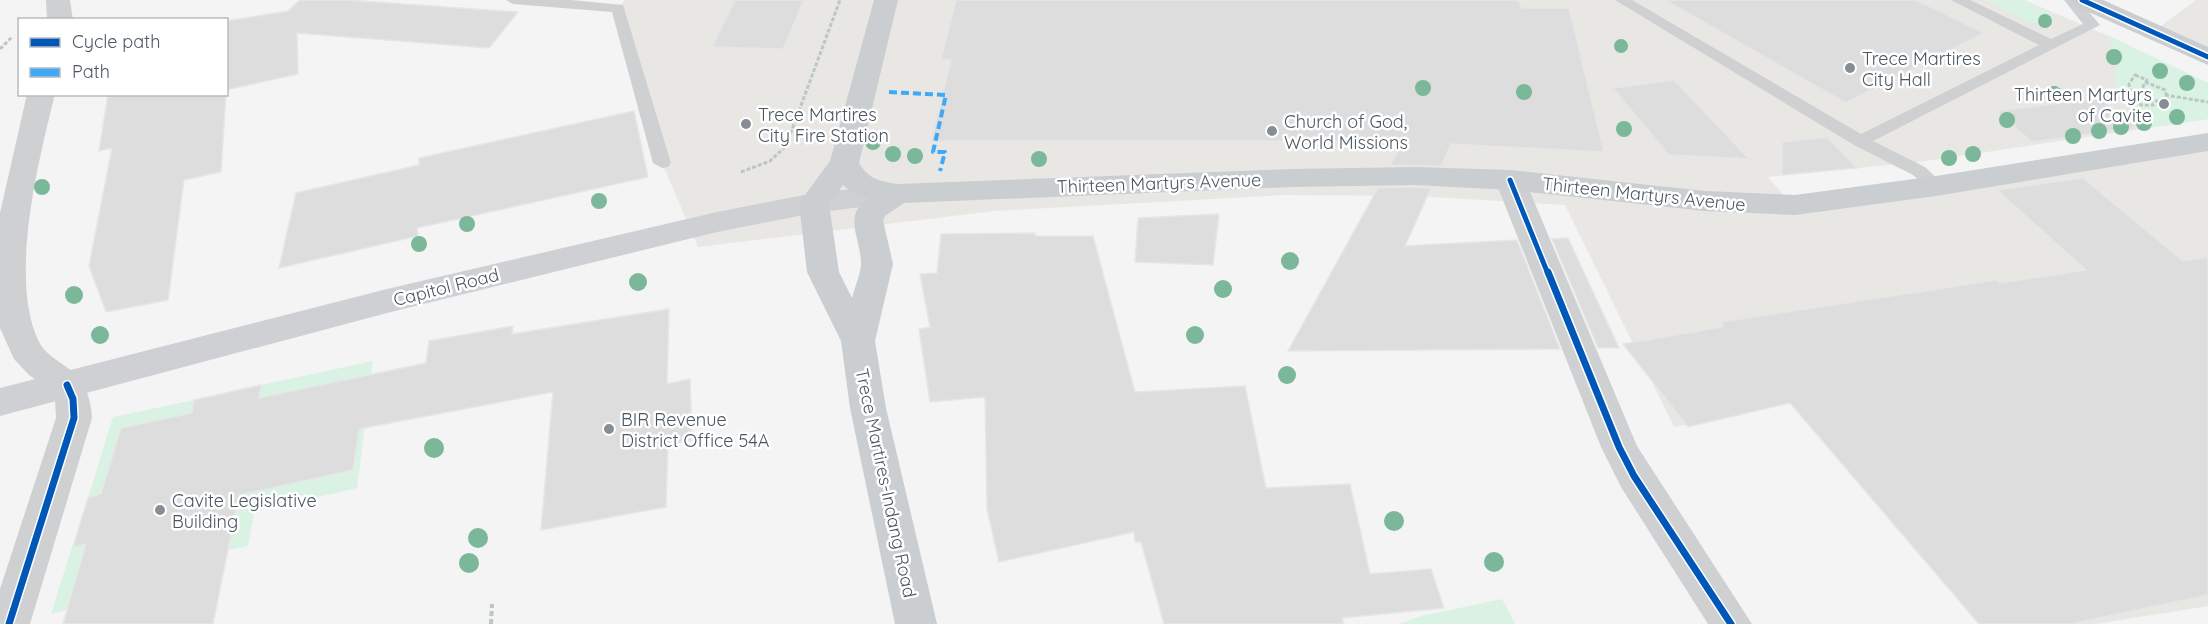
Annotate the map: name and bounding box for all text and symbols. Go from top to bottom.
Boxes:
legend [18,18,228,96]
text: Cycle path [72,30,160,53]
place label: Trece Martires City Hall [1862,47,1981,91]
text: Path [72,60,110,83]
marker: Trece Martires City Hall [1843,61,1857,75]
place label: Thirteen Martyrs of Cavite [2014,83,2152,127]
marker: Thirteen Martyrs of Cavite [2157,97,2171,111]
place label: Trece Martires City Fire Station [758,103,889,147]
place label: Church of God, World Missions [1284,110,1408,154]
marker: Trece Martires City Fire Station [739,117,753,131]
marker: Church of God, World Missions [1265,124,1279,138]
street label: Thirteen Martyrs Avenue [1056,168,1262,198]
street label: Thirteen Martyrs Avenue [1541,172,1747,216]
street label: Capitol Road [391,263,501,311]
street label: Trece Martires-Indang Road [850,366,922,600]
place label: BIR Revenue District Office 54A [621,408,770,452]
marker: BIR Revenue District Office 54A [602,422,616,436]
place label: Cavite Legislative Building [172,489,317,533]
marker: Cavite Legislative Building [153,503,167,517]

